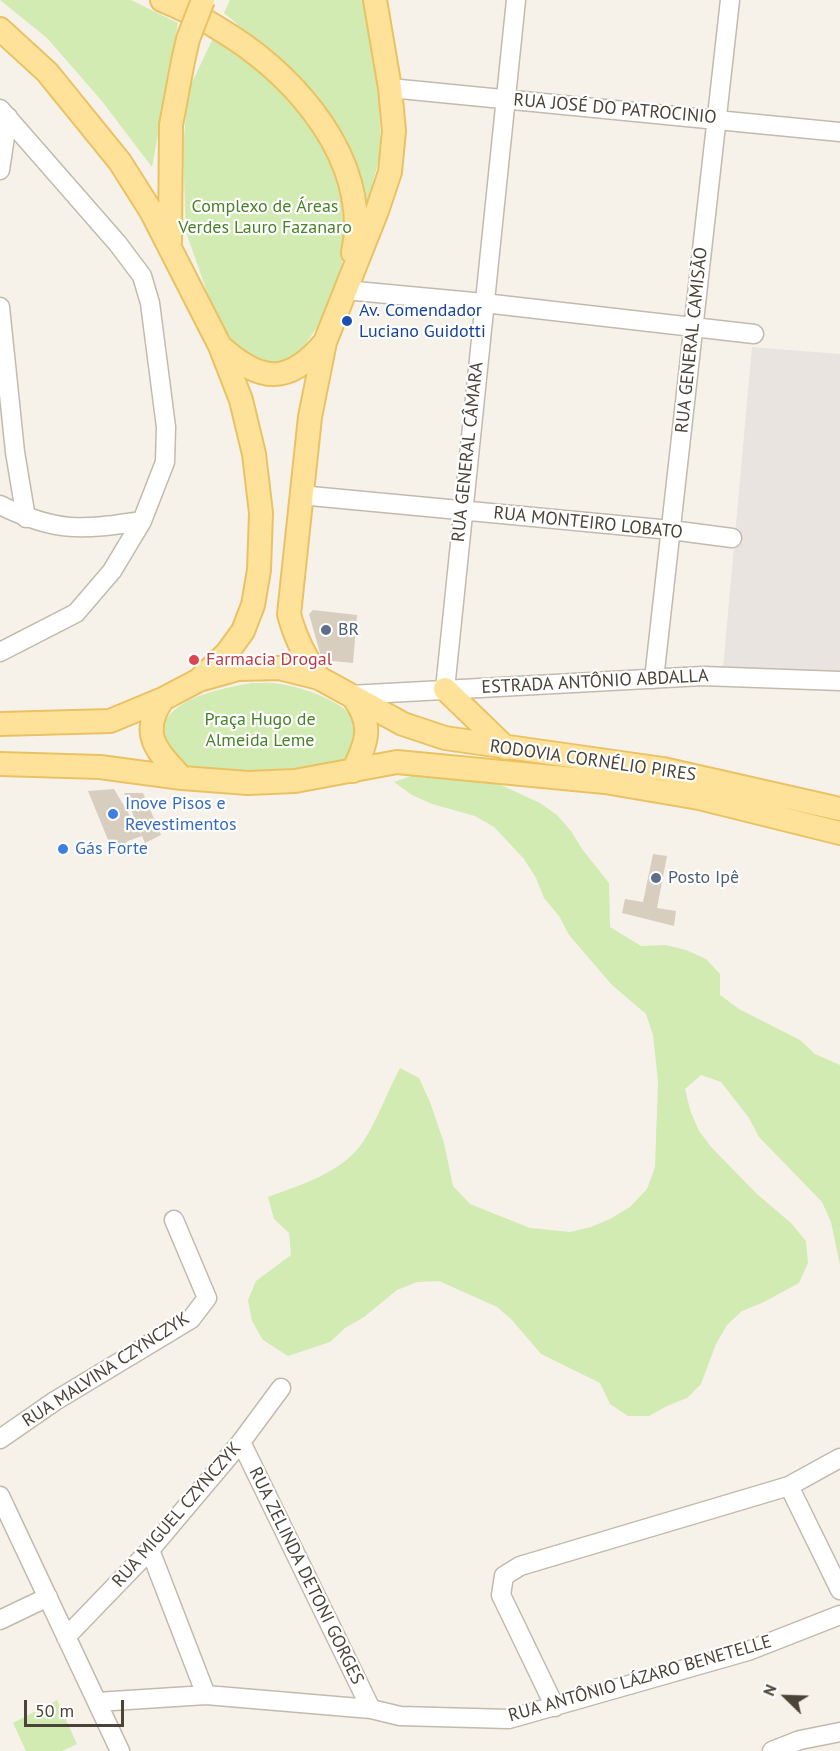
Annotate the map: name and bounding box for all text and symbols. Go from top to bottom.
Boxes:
street label: RUA JOSÉ DO PATROCINIO [513,89,717,129]
park label: Complexo de Áreas Verdes Lauro Fazanaro [178,196,352,238]
street label: RUA GENERAL CAMISÃO [671,246,713,434]
place label: Av. Comendador Luciano Guidotti [359,300,486,342]
marker: Av. Comendador Luciano Guidotti [340,314,354,328]
street label: RUA GENERAL CÂMARA [448,361,488,543]
street label: RUA MONTEIRO LOBATO [492,502,684,544]
place label: BR [338,619,359,641]
marker: BR [319,623,333,637]
place label: Farmacia Drogal [206,649,332,671]
marker: Farmacia Drogal [187,653,201,667]
street label: ESTRADA ANTÔNIO ABDALLA [481,665,709,699]
park label: Praça Hugo de Almeida Leme [204,709,316,752]
street label: RODOVIA CORNÉLIO PIRES [488,736,698,786]
place label: Inove Pisos e Revestimentos [125,793,236,836]
marker: Inove Pisos e Revestimentos [106,807,120,821]
place label: Gás Forte [75,838,148,860]
marker: Gás Forte [56,842,70,856]
place label: Posto Ipê [668,867,739,889]
marker: Posto Ipê [649,871,663,885]
street label: RUA MALVINA CZYNCZYK [19,1308,193,1432]
street label: RUA MIGUEL CZYNCZYK [108,1438,246,1592]
street label: RUA ZELINDA DETONI GORGES [244,1464,368,1688]
street label: RUA ANTÔNIO LÁZARO BENETELLE [506,1631,774,1727]
north arrow [756,1667,816,1727]
scale bar [27,1688,128,1726]
text: 50 m [35,1699,74,1722]

